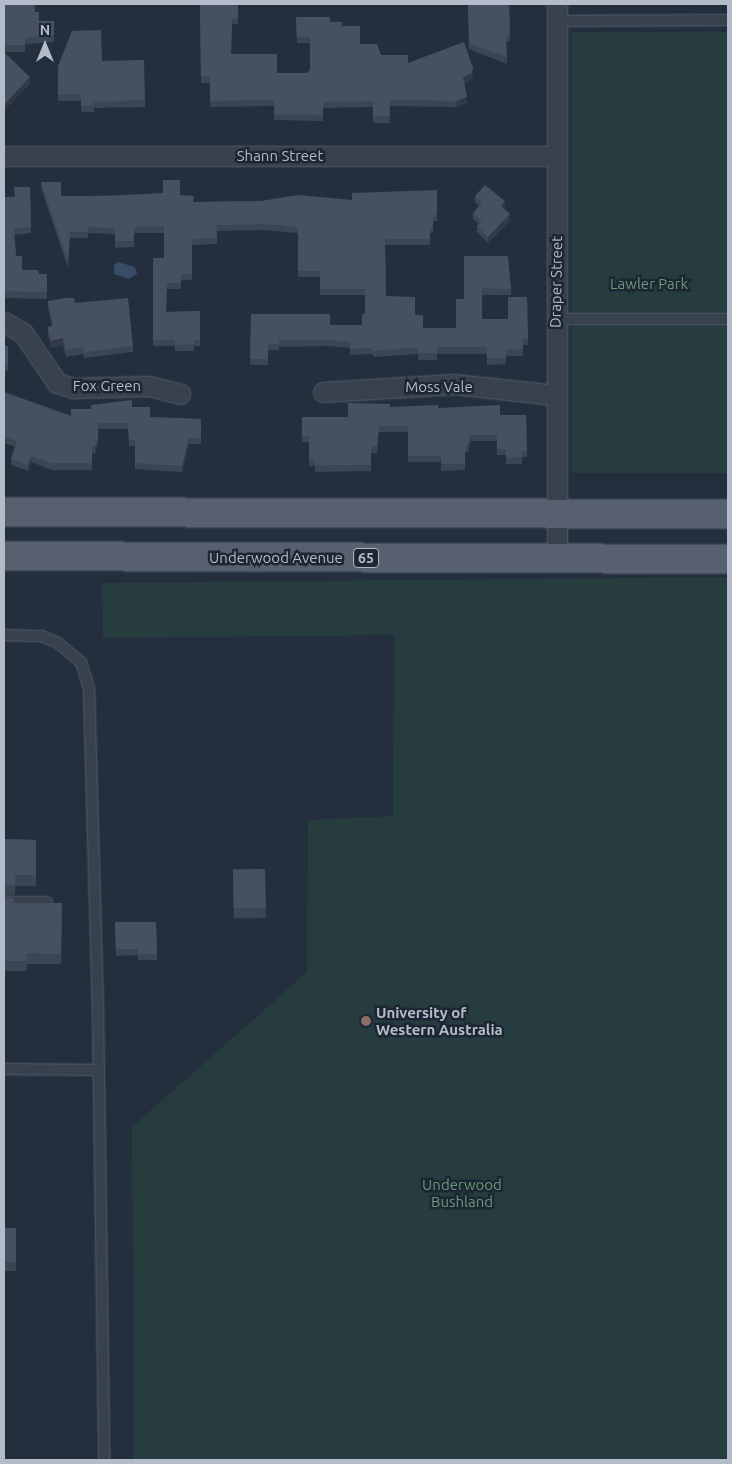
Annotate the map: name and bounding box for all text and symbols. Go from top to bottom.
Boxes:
north arrow [20,20,70,70]
text: N [40,22,50,38]
street label: Shann Street [237,147,323,165]
street label: Draper Street [546,236,566,328]
park label: Lawler Park [610,275,688,293]
street label: Fox Green [73,377,141,395]
street label: Moss Vale [405,378,473,396]
road number: 65 [352,546,380,570]
street label: Underwood Avenue [209,549,343,567]
place label: University of Western Australia [376,1003,503,1038]
marker: University of Western Australia [360,1015,372,1027]
park label: Underwood Bushland [422,1175,502,1210]

